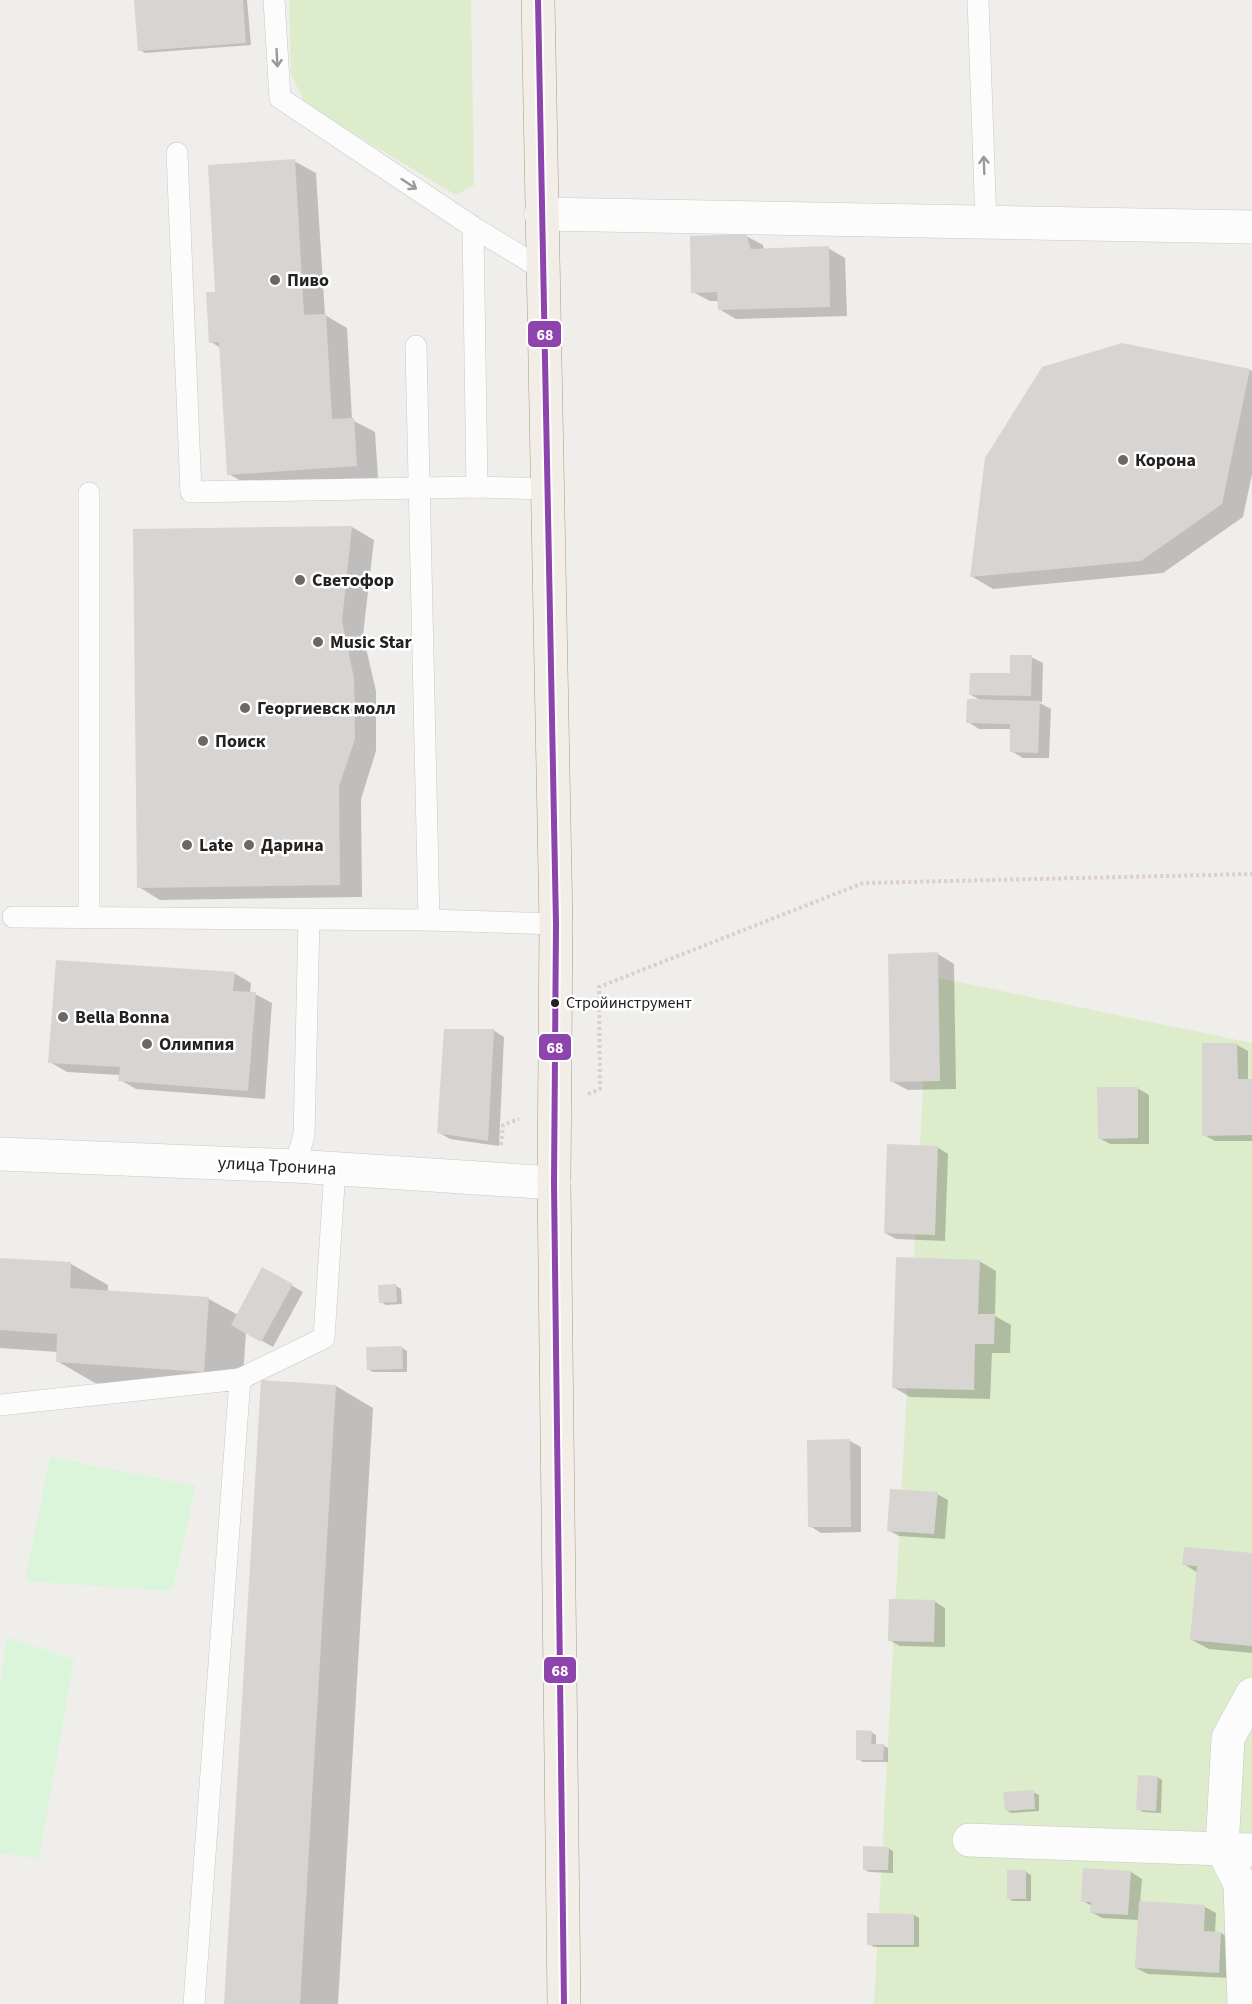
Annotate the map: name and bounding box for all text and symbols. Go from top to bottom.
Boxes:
one-way arrow [272,48,283,68]
one-way arrow [978,155,990,175]
one-way arrow [400,178,416,190]
place label: Пиво [287,268,329,293]
marker: Пиво [268,273,282,287]
line badge: 68 [527,320,562,348]
text: 68 [537,324,553,346]
place label: Корона [1135,448,1196,473]
marker: Корона [1116,453,1130,467]
place label: Светофор [312,568,394,593]
marker: Светофор [293,573,307,587]
place label: Music Star [330,630,412,655]
marker: Music Star [311,635,325,649]
place label: Георгиевск молл [257,696,396,721]
marker: Георгиевск молл [238,701,252,715]
place label: Поиск [215,729,266,754]
marker: Поиск [196,734,210,748]
place label: Late [199,833,233,858]
place label: Дарина [261,833,324,858]
marker: Late [180,838,194,852]
marker: Дарина [242,838,256,852]
place label: Стройинструмент [566,992,692,1014]
marker: Стройинструмент [549,997,561,1009]
place label: Bella Bonna [75,1005,170,1030]
marker: Bella Bonna [56,1010,70,1024]
place label: Олимпия [159,1032,234,1057]
line badge: 68 [538,1033,572,1061]
marker: Олимпия [140,1037,154,1051]
text: 68 [547,1037,563,1059]
street label: улица Тронина [217,1150,337,1182]
line badge: 68 [543,1656,577,1684]
text: 68 [552,1660,568,1682]

